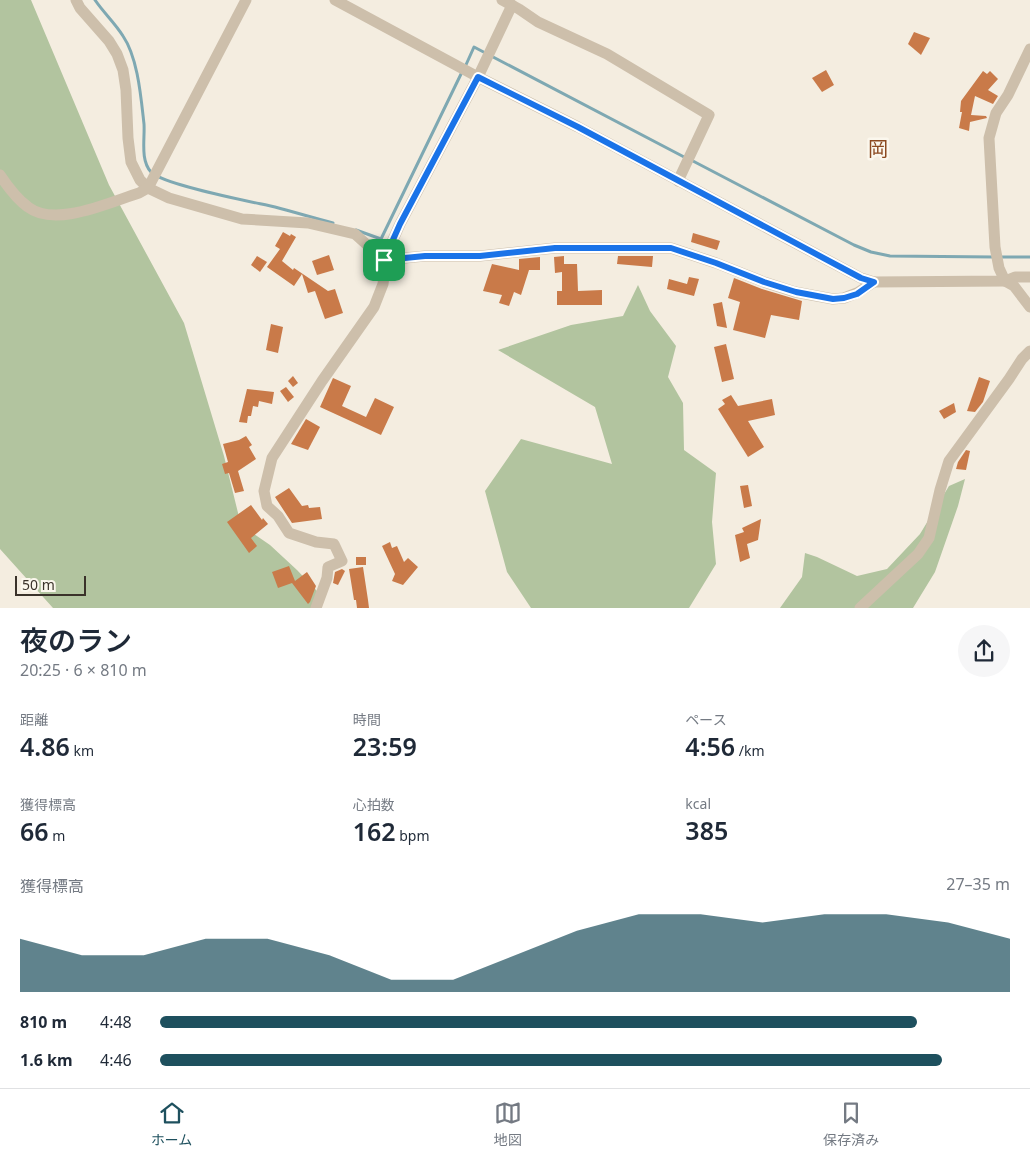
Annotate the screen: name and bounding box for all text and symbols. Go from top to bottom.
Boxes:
district label: 岡 [868,135,888,162]
pin [363,239,405,281]
icon: arrive [370,246,398,274]
scale bar [15,573,86,596]
text: 50 m [22,575,55,594]
text: 夜のラン [20,621,132,659]
button: share [958,625,1010,677]
text: 20:25 · 6 × 810 m [20,659,147,681]
text: 距離 [20,710,48,729]
text: 時間 [353,710,381,729]
text: ペース [685,710,727,729]
text: 4.86 [20,729,70,763]
text: 23:59 [353,729,417,763]
text: 4:56 [685,729,735,763]
text: km [70,741,94,760]
text: /km [735,741,765,760]
text: kcal [685,794,711,813]
text: 獲得標高 [20,795,76,814]
text: 心拍数 [353,795,395,814]
text: 385 [685,813,728,847]
text: 66 [20,814,49,848]
text: 162 [353,814,396,848]
text: m [49,826,65,845]
text: bpm [396,826,430,845]
text: 27–35 m [946,873,1010,895]
text: 獲得標高 [20,875,84,897]
text: 810 m [20,1011,67,1033]
text: 4:48 [100,1011,132,1033]
text: 1.6 km [20,1049,72,1071]
text: 4:46 [100,1049,132,1071]
tab: ホーム [151,1099,192,1149]
tab: 地図 [494,1099,522,1149]
tab: 保存済み [823,1099,879,1149]

